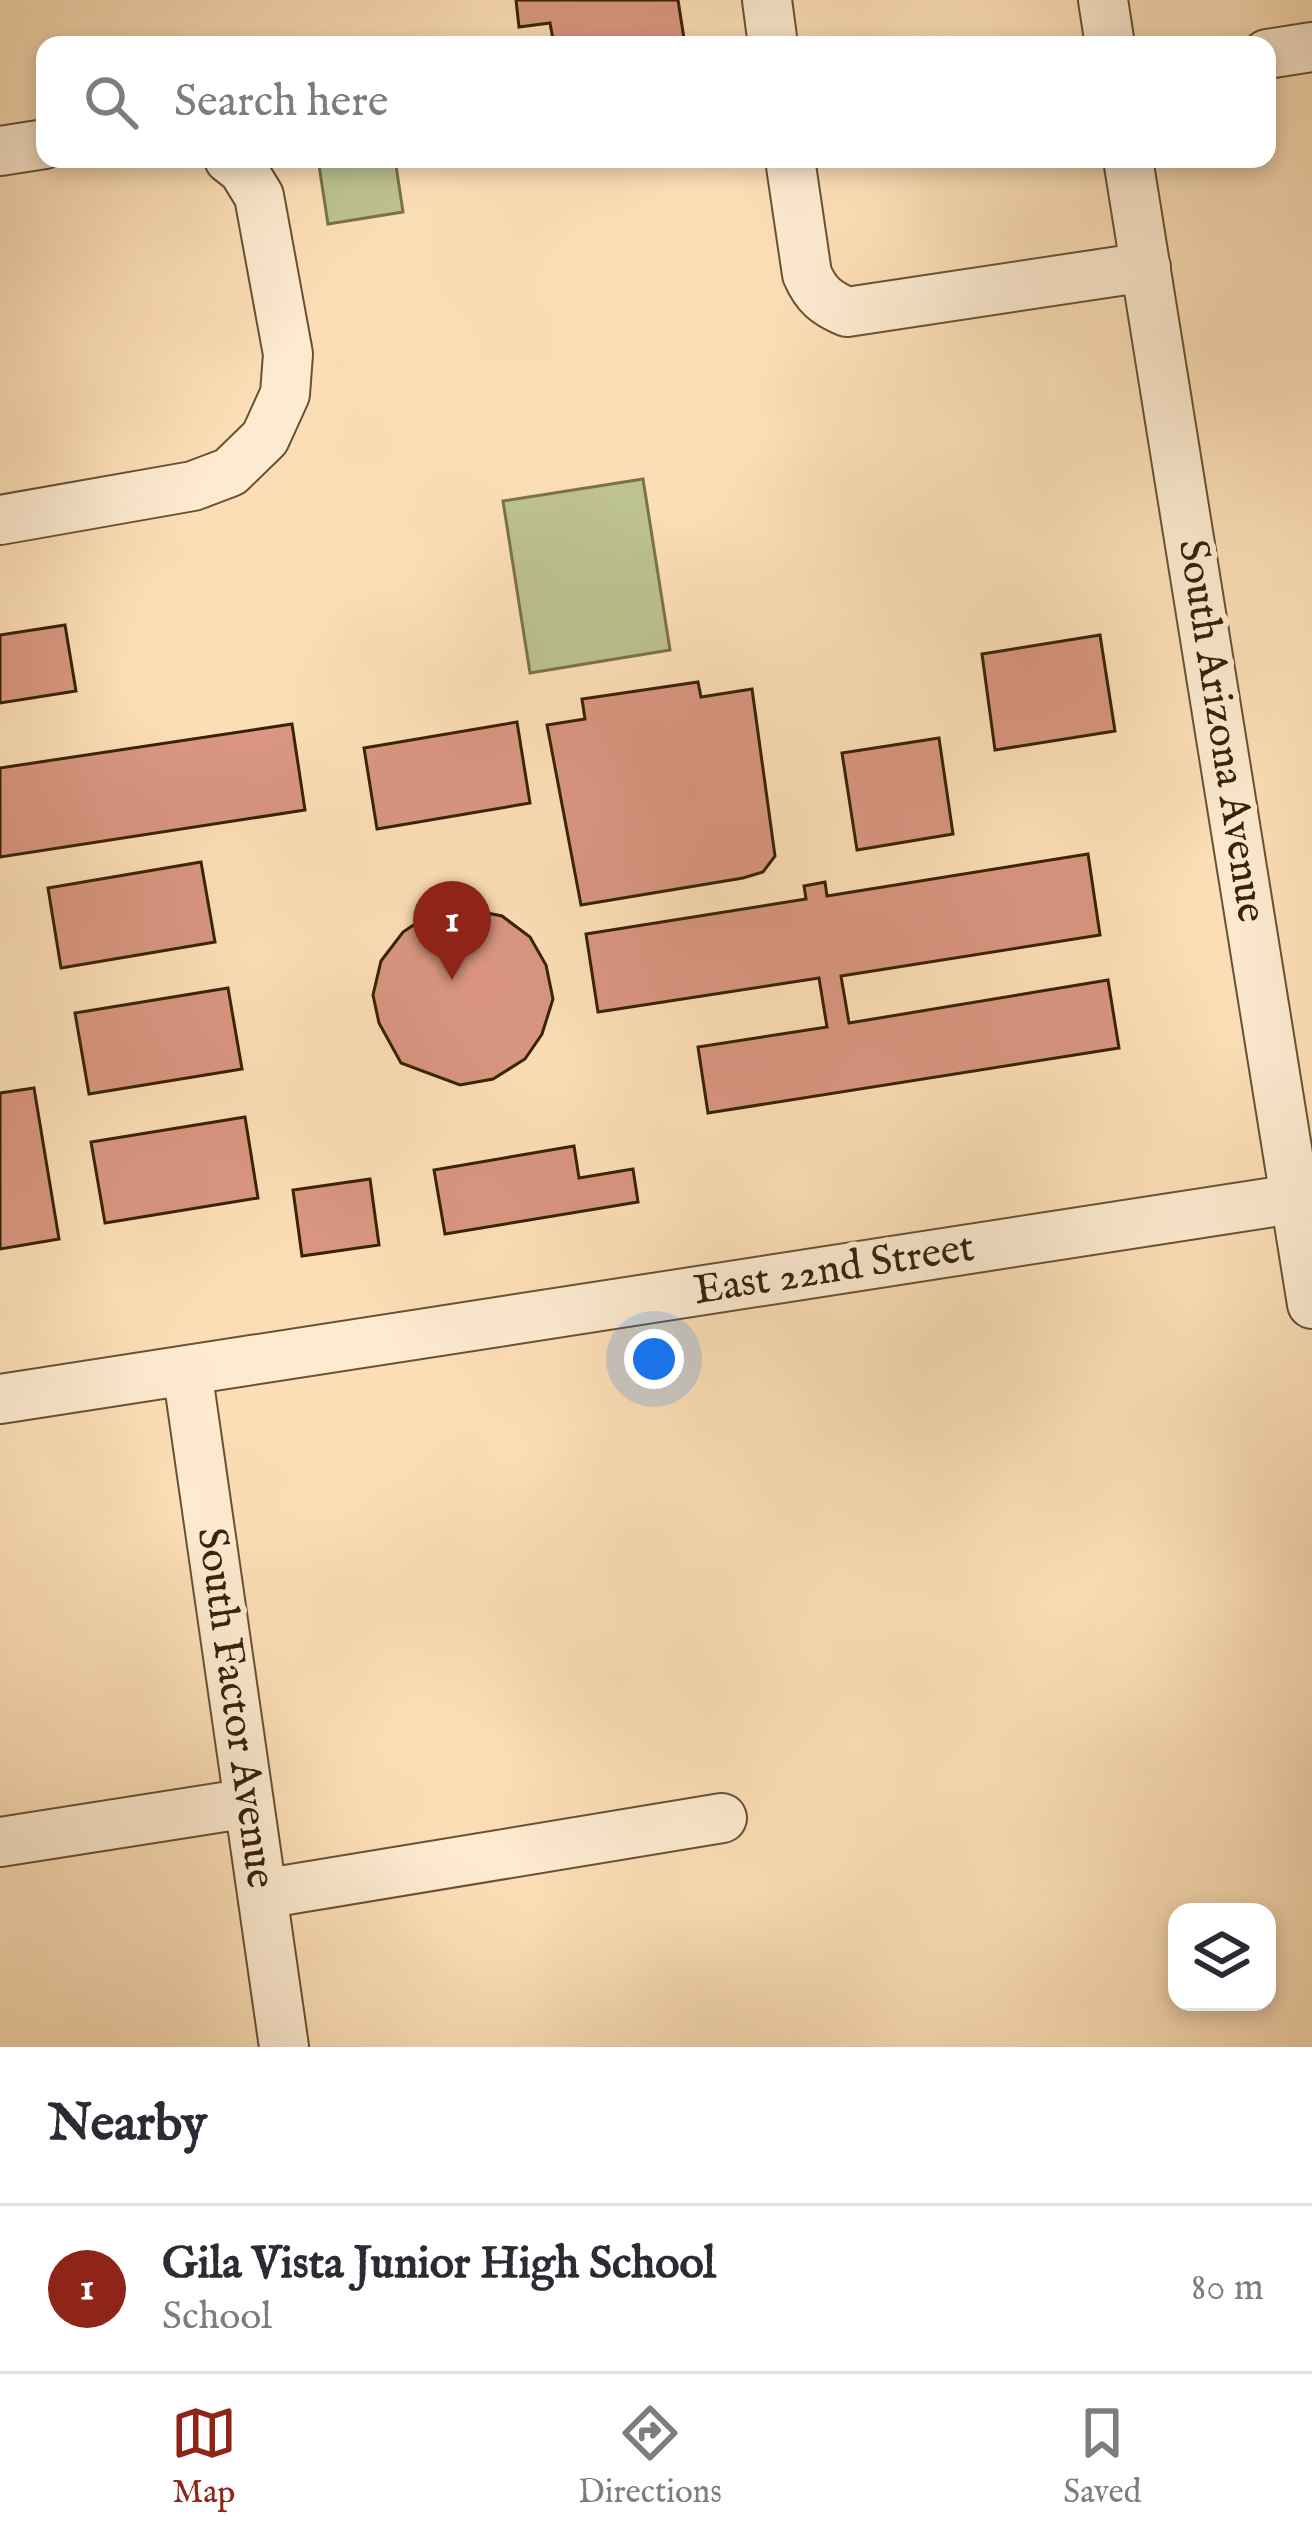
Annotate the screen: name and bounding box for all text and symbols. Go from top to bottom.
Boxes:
search box [36,36,1276,168]
icon: search [78,69,144,135]
text: Search here [174,74,388,131]
street label: South Arizona Avenue [1165,536,1277,926]
pin: 1 [413,881,491,980]
street label: East 22nd Street [690,1222,978,1318]
your location [624,1329,684,1389]
street label: South Factor Avenue [183,1524,287,1892]
map controls [1168,1903,1276,2011]
button: layers [1168,1903,1276,2011]
text: Nearby [48,2093,207,2158]
text: Gila Vista Junior High School [162,2236,716,2293]
text: 1 [80,2264,94,2313]
text: 80 m [1191,2264,1264,2313]
text: School [162,2293,272,2342]
tab: Map [171,2400,237,2514]
tab: Directions [578,2400,722,2514]
tab: Saved [1063,2400,1141,2514]

